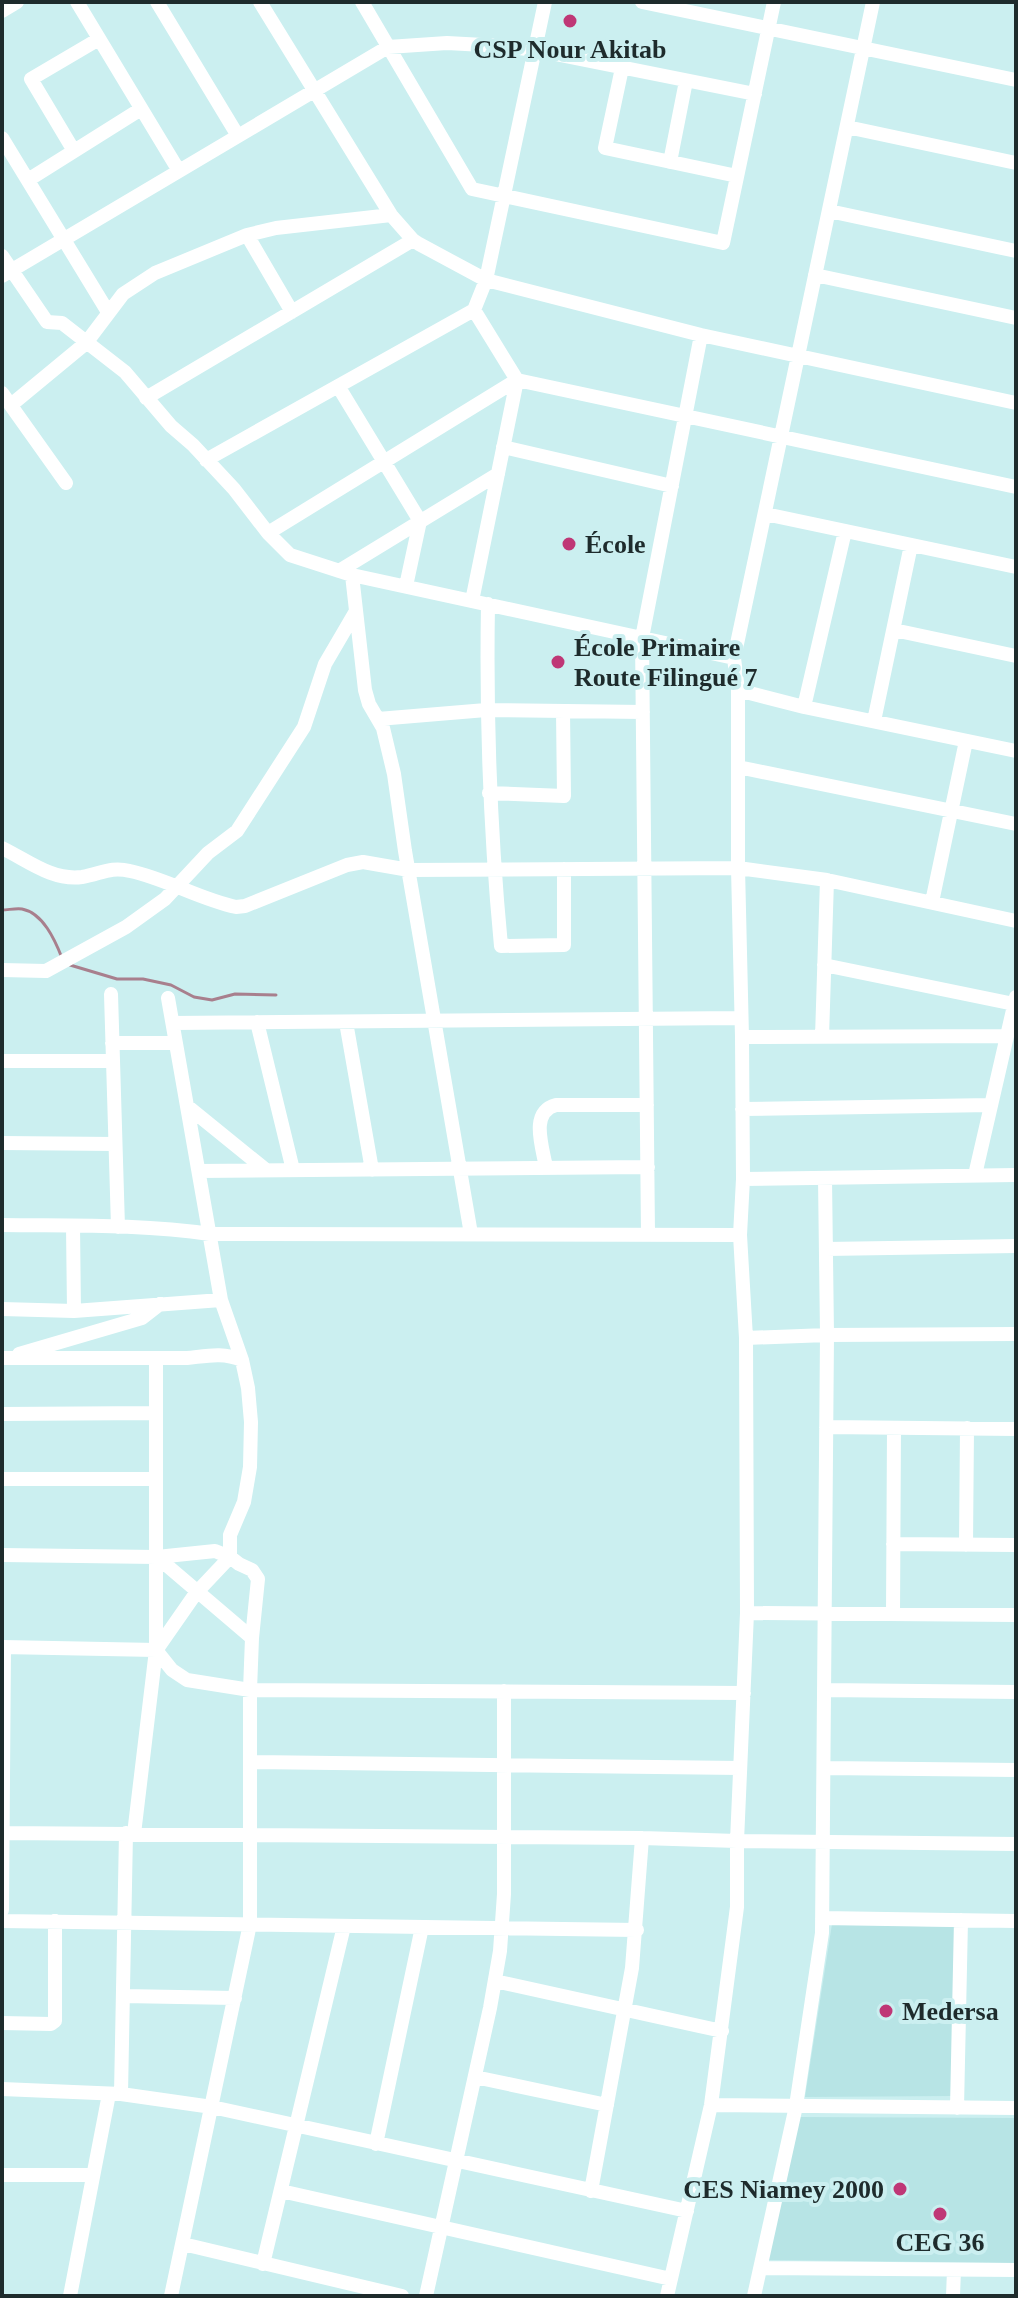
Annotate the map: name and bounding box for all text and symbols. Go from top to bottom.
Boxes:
marker: CSP Nour Akitab [561,12,579,30]
place label: CSP Nour Akitab [473,35,667,64]
place label: École [585,530,646,559]
marker: École [560,535,578,553]
place label: École Primaire Route Filingué 7 [574,633,757,692]
marker: École Primaire Route Filingué 7 [549,653,567,671]
place label: Medersa [902,1997,999,2026]
marker: Medersa [877,2002,895,2020]
place label: CES Niamey 2000 [683,2175,884,2204]
marker: CES Niamey 2000 [891,2180,909,2198]
marker: CEG 36 [931,2205,949,2223]
place label: CEG 36 [896,2228,984,2257]

